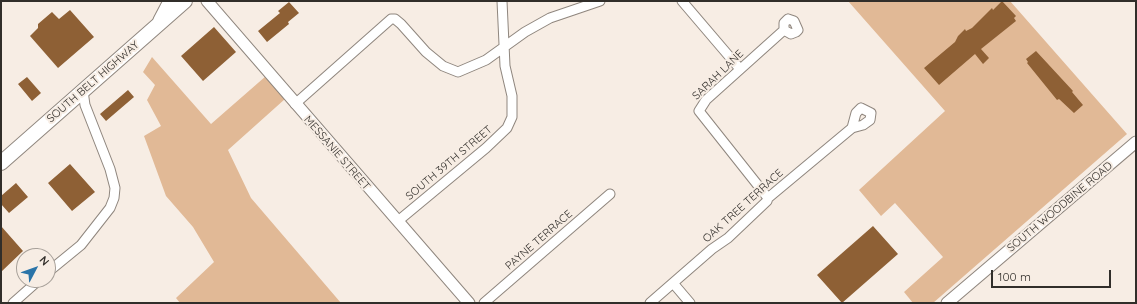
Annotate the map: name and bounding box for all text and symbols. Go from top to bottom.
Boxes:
street label: SOUTH BELT HIGHWAY [44,38,142,126]
street label: SARAH LANE [690,47,746,103]
street label: MESSANIE STREET [301,113,373,193]
street label: SOUTH 39TH STREET [403,123,495,203]
street label: SOUTH WOODBINE ROAD [1005,159,1115,255]
street label: OAK TREE TERRACE [700,166,786,246]
street label: PAYNE TERRACE [503,207,575,273]
north arrow [16,248,56,288]
text: N [36,253,52,268]
scale bar [993,262,1113,288]
text: 100 m [998,269,1031,284]

